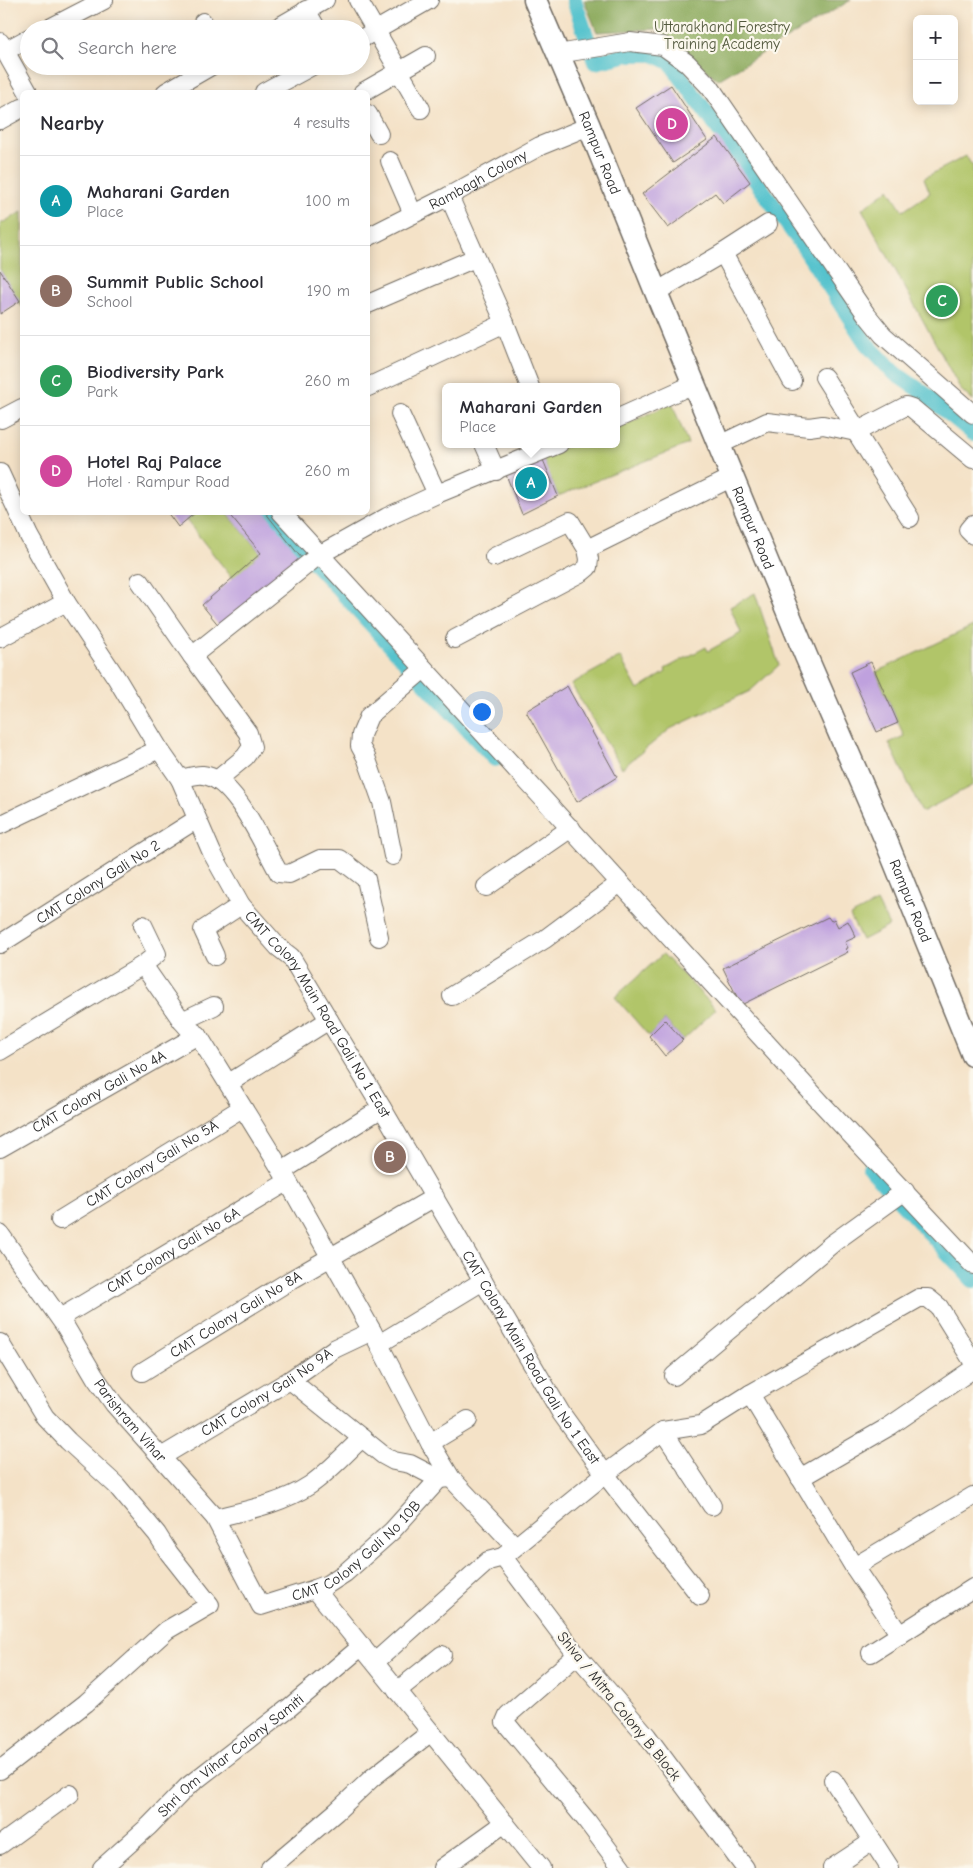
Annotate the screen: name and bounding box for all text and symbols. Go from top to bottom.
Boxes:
map controls [913,15,958,105]
button: + [913,15,958,60]
park label: Uttarakhand Forestry Training Academy [654,18,790,53]
search box [20,20,370,75]
icon: search [38,34,66,62]
text: Search here [78,37,177,59]
button: − [913,60,958,105]
pin: D [656,105,688,143]
street label: Rampur Road [575,109,625,197]
text: Nearby [40,111,104,135]
text: 4 results [293,114,350,132]
street label: Rambagh Colony [426,146,531,214]
text: Maharani Garden [87,181,230,203]
text: A [52,192,60,210]
text: 100 m [306,192,350,210]
text: Place [87,203,123,221]
text: Summit Public School [87,271,264,293]
text: B [51,282,61,300]
text: 190 m [307,282,350,300]
pin: C [926,282,958,320]
text: School [87,293,133,311]
text: Biodiversity Park [87,361,224,383]
text: C [51,372,61,390]
text: 260 m [305,372,350,390]
text: Park [87,383,118,401]
popup [442,383,620,448]
text: Maharani Garden [460,396,602,418]
text: Place [460,418,496,436]
text: Hotel Raj Palace [87,451,222,473]
text: D [51,462,61,480]
text: 260 m [305,462,350,480]
pin: A [515,464,547,502]
text: Hotel · Rampur Road [87,473,230,491]
street label: Rampur Road [728,484,778,572]
your location [469,699,495,725]
street label: CMT Colony Gali No 2 [33,836,163,928]
street label: Rampur Road [886,857,935,945]
street label: CMT Colony Main Road Gali No 1 East [241,907,395,1121]
street label: CMT Colony Gali No 4A [29,1046,169,1137]
street label: CMT Colony Gali No 5A [83,1116,222,1211]
pin: B [374,1138,406,1176]
street label: CMT Colony Gali No 6A [103,1203,243,1297]
street label: CMT Colony Main Road Gali No 1 East [458,1247,604,1468]
street label: CMT Colony Gali No 8A [166,1267,305,1362]
street label: CMT Colony Gali No 9A [198,1344,336,1440]
street label: Parishram Vihar [90,1376,170,1466]
street label: CMT Colony Gali No 10B [290,1496,425,1605]
street label: Shiva / Mitra Colony B Block [553,1628,685,1785]
street label: Shri Om Vihar Colony Samiti [154,1690,307,1821]

